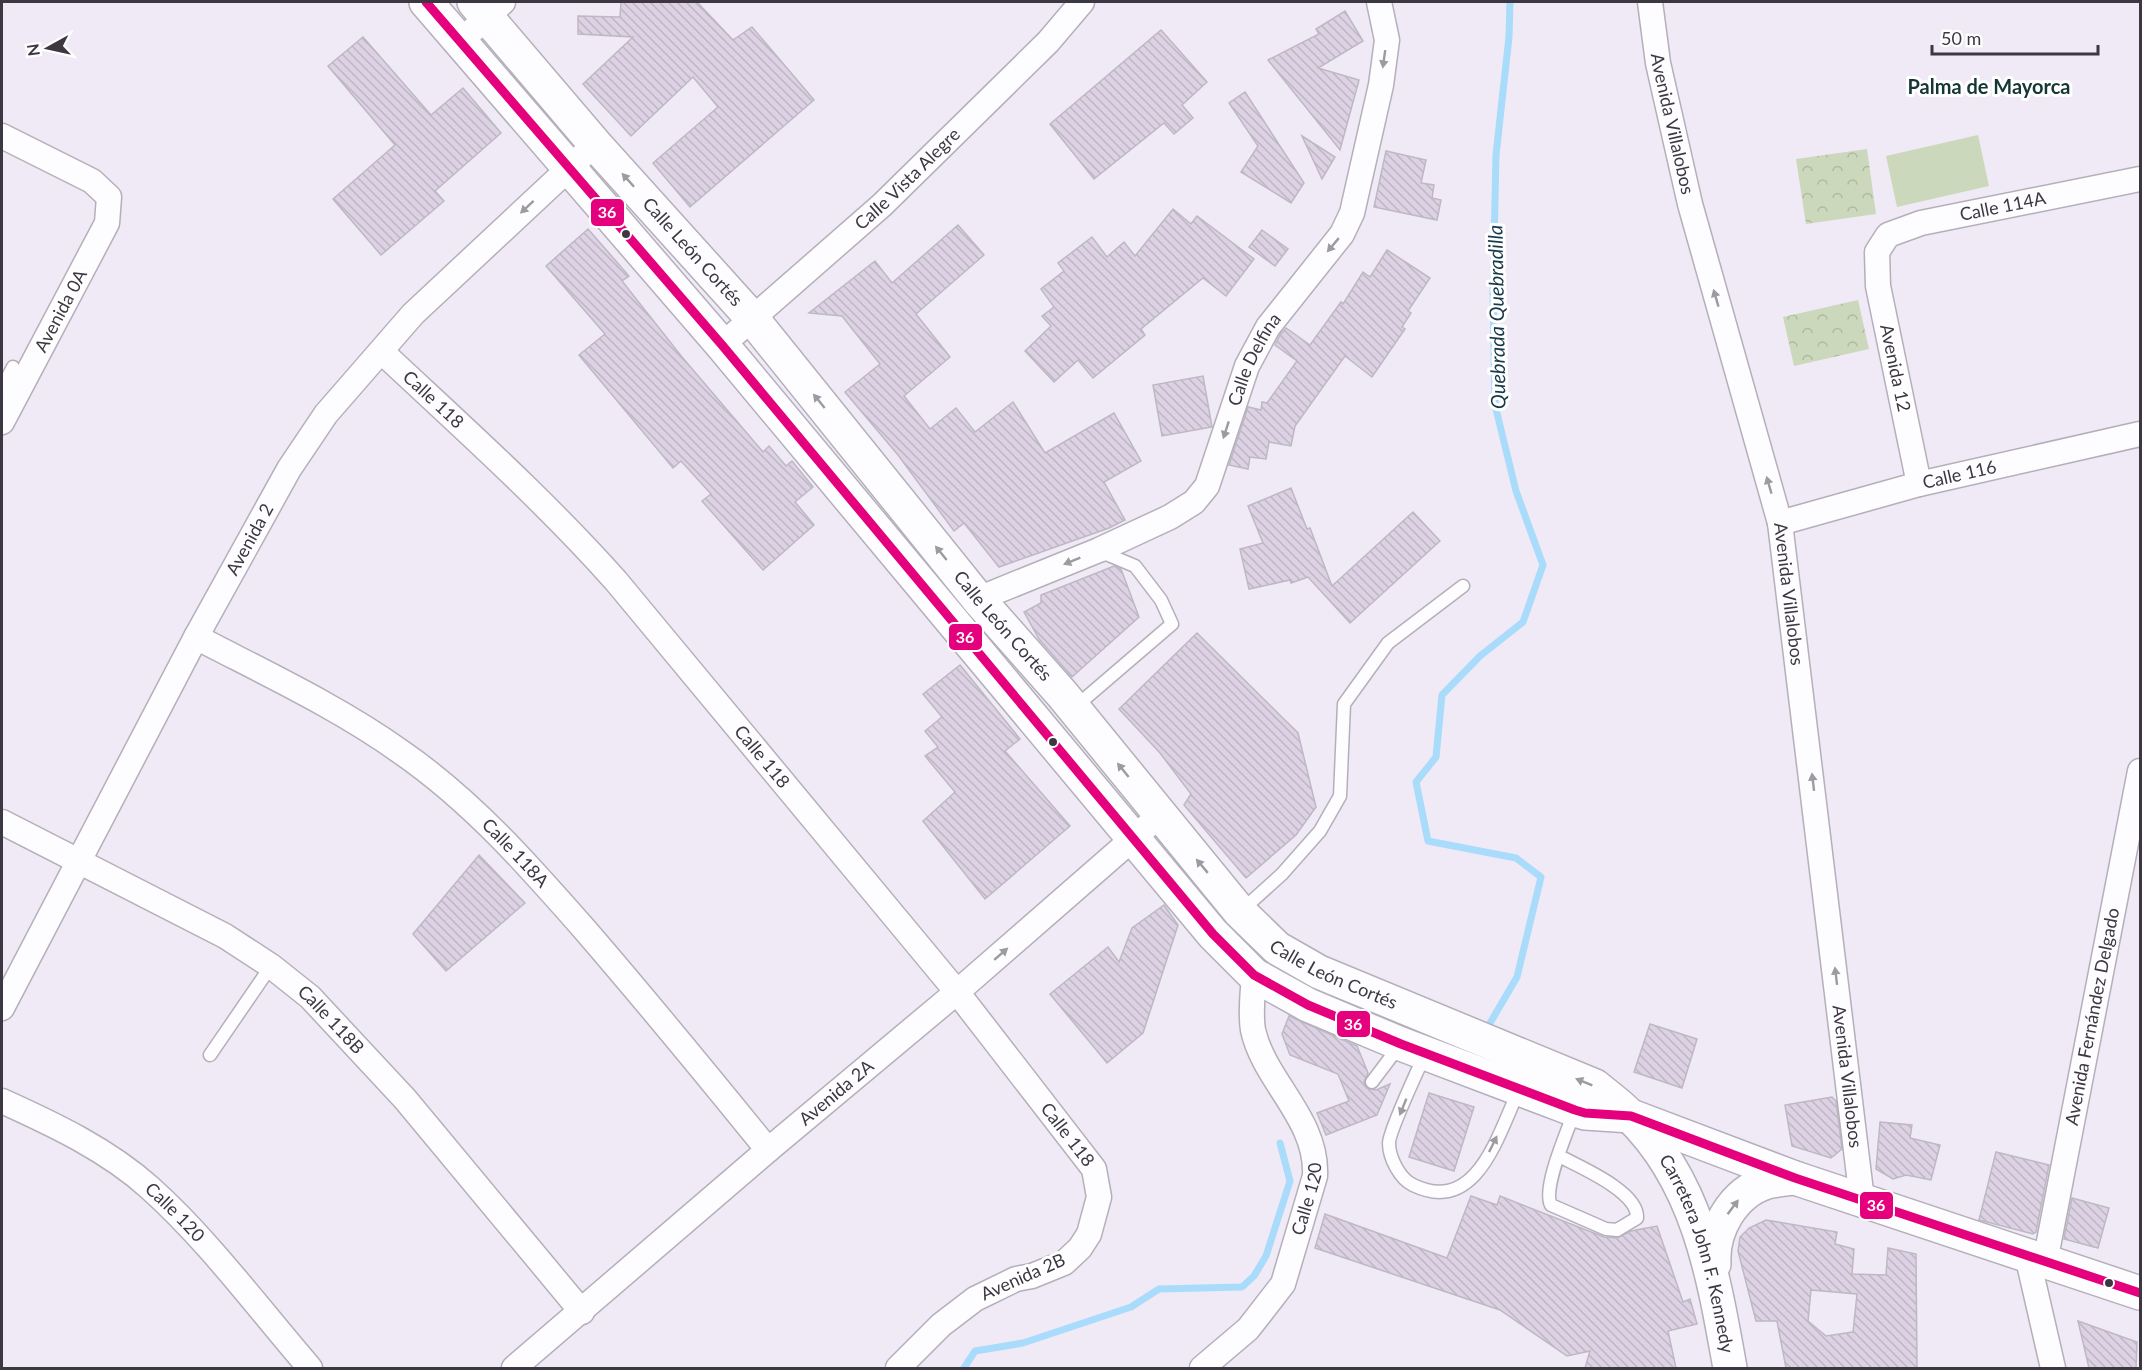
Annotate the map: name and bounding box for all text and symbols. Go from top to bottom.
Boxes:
north arrow [18,18,78,78]
scale bar [1932,18,2098,56]
text: 50 m [1941,27,1981,49]
text: N [22,43,43,58]
one-way arrow [1380,50,1389,69]
street label: Avenida Villalobos [1647,52,1700,197]
district label: Palma de Mayorca [1907,74,2071,98]
street label: Calle Vista Alegre [850,123,964,234]
one-way arrow [622,173,635,188]
street label: Calle 114A [1958,186,2048,225]
street label: Calle León Cortés [638,192,748,310]
line badge: 36 [590,198,625,227]
one-way arrow [520,200,535,213]
text: 36 [598,202,616,221]
water label: Quebrada Quebradilla [1482,225,1510,409]
unlabelled marker [620,228,632,240]
one-way arrow [1327,237,1340,252]
street label: Avenida 0A [29,265,91,356]
one-way arrow [1711,289,1720,307]
street label: Calle Delfina [1223,308,1285,408]
street label: Avenida 12 [1876,322,1916,414]
street label: Calle 118 [399,365,469,433]
one-way arrow [813,394,826,409]
one-way arrow [1221,421,1230,439]
street label: Calle 116 [1920,455,1998,493]
one-way arrow [1764,476,1774,495]
street label: Avenida 2 [220,499,278,579]
street label: Avenida Villalobos [1770,521,1809,667]
one-way arrow [935,545,948,561]
one-way arrow [1063,556,1081,566]
street label: Calle León Cortés [950,566,1057,685]
line badge: 36 [948,623,983,651]
text: 36 [956,627,974,646]
street label: Calle 118 [730,720,795,792]
unlabelled marker [1047,736,1059,748]
one-way arrow [1117,763,1130,778]
one-way arrow [1808,772,1817,791]
street label: Calle 118A [478,813,554,892]
one-way arrow [1196,858,1209,874]
street label: Avenida Fernández Delgado [2060,906,2123,1127]
street label: Calle León Cortés [1265,935,1401,1013]
one-way arrow [993,948,1008,961]
one-way arrow [1831,966,1840,985]
street label: Calle 118B [294,980,369,1058]
street label: Avenida Villalobos [1828,1003,1868,1149]
line badge: 36 [1336,1010,1371,1038]
text: 36 [1344,1014,1362,1033]
street label: Avenida 2A [794,1054,878,1129]
one-way arrow [1575,1077,1593,1086]
street label: Calle 118 [1037,1098,1100,1170]
one-way arrow [1398,1098,1407,1116]
one-way arrow [1488,1136,1497,1153]
street label: Carretera John F. Kennedy [1655,1150,1739,1355]
street label: Calle 120 [1286,1162,1325,1238]
street label: Calle 120 [141,1177,210,1246]
line badge: 36 [1859,1191,1894,1220]
text: 36 [1867,1195,1885,1214]
one-way arrow [1727,1199,1739,1215]
street label: Avenida 2B [977,1248,1068,1304]
unlabelled marker [2103,1277,2115,1289]

